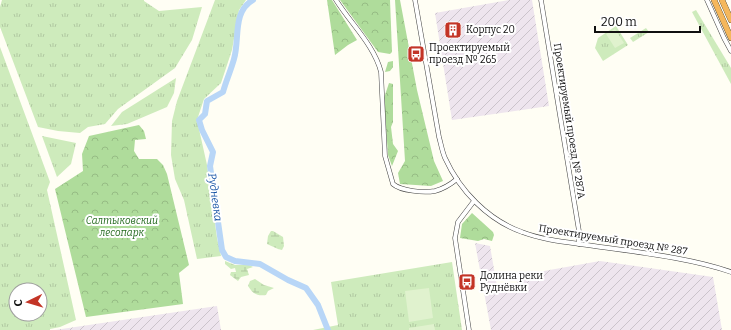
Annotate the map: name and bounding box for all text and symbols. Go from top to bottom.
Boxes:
scale bar [595,8,700,34]
text: 200 m [601,15,637,29]
building icon: Корпус 20 [443,20,463,40]
place label: Корпус 20 [466,24,515,36]
place label: Проектируемый проезд № 265 [429,42,510,66]
street label: Проектируемый проезд № 287А [551,42,587,201]
bus stop icon: Проектируемый проезд № 265 [406,44,426,64]
water label: Рудневка [205,172,225,222]
park label: Салтыковский лесопарк [86,215,158,239]
street label: Проектируемый проезд № 287 [538,222,688,258]
place label: Долина реки Руднёвки [480,270,543,294]
bus stop icon: Долина реки Руднёвки [457,272,477,292]
north arrow [8,282,48,322]
text: С [12,299,25,307]

